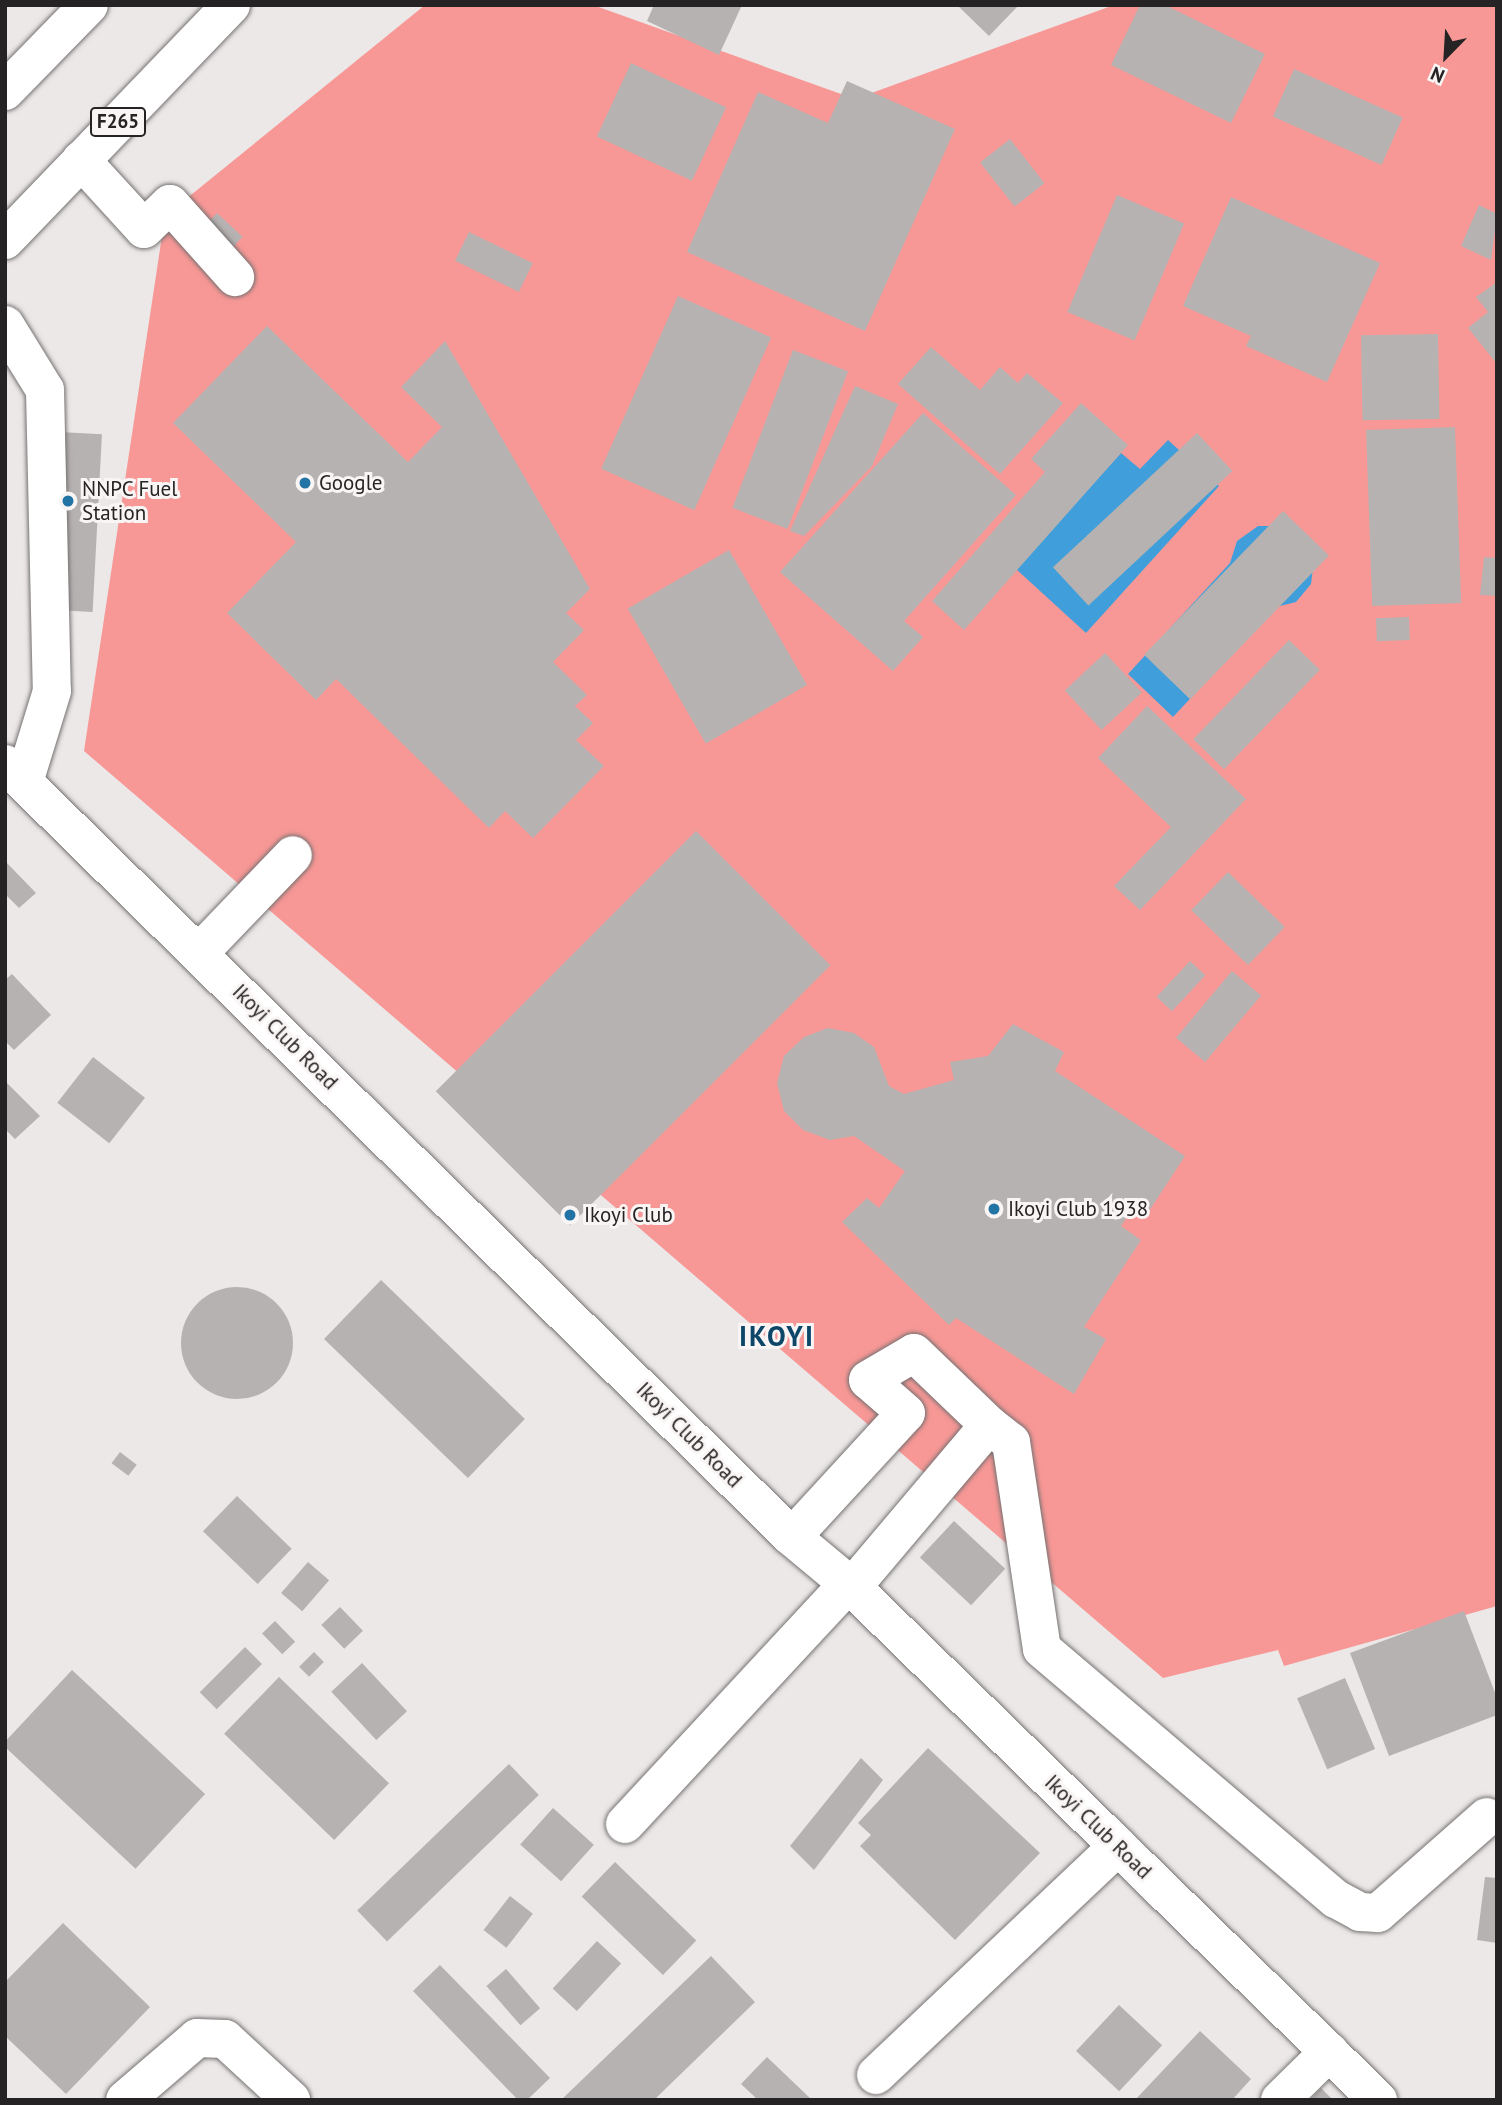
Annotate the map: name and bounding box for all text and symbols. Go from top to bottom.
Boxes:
north arrow [1411,21,1481,91]
text: N [1427,62,1448,89]
road number: F265 [90,106,146,138]
place label: Google [319,470,382,496]
marker: Google [297,475,313,491]
place label: NNPC Fuel Station [82,476,178,526]
marker: NNPC Fuel Station [60,493,76,509]
street label: Ikoyi Club Road [227,979,343,1095]
place label: Ikoyi Club 1938 [1008,1196,1148,1222]
marker: Ikoyi Club 1938 [986,1201,1002,1217]
place label: Ikoyi Club [584,1202,673,1228]
marker: Ikoyi Club [562,1207,578,1223]
district label: IKOYI [740,1319,814,1353]
street label: Ikoyi Club Road [631,1377,747,1493]
street label: Ikoyi Club Road [1039,1770,1157,1884]

